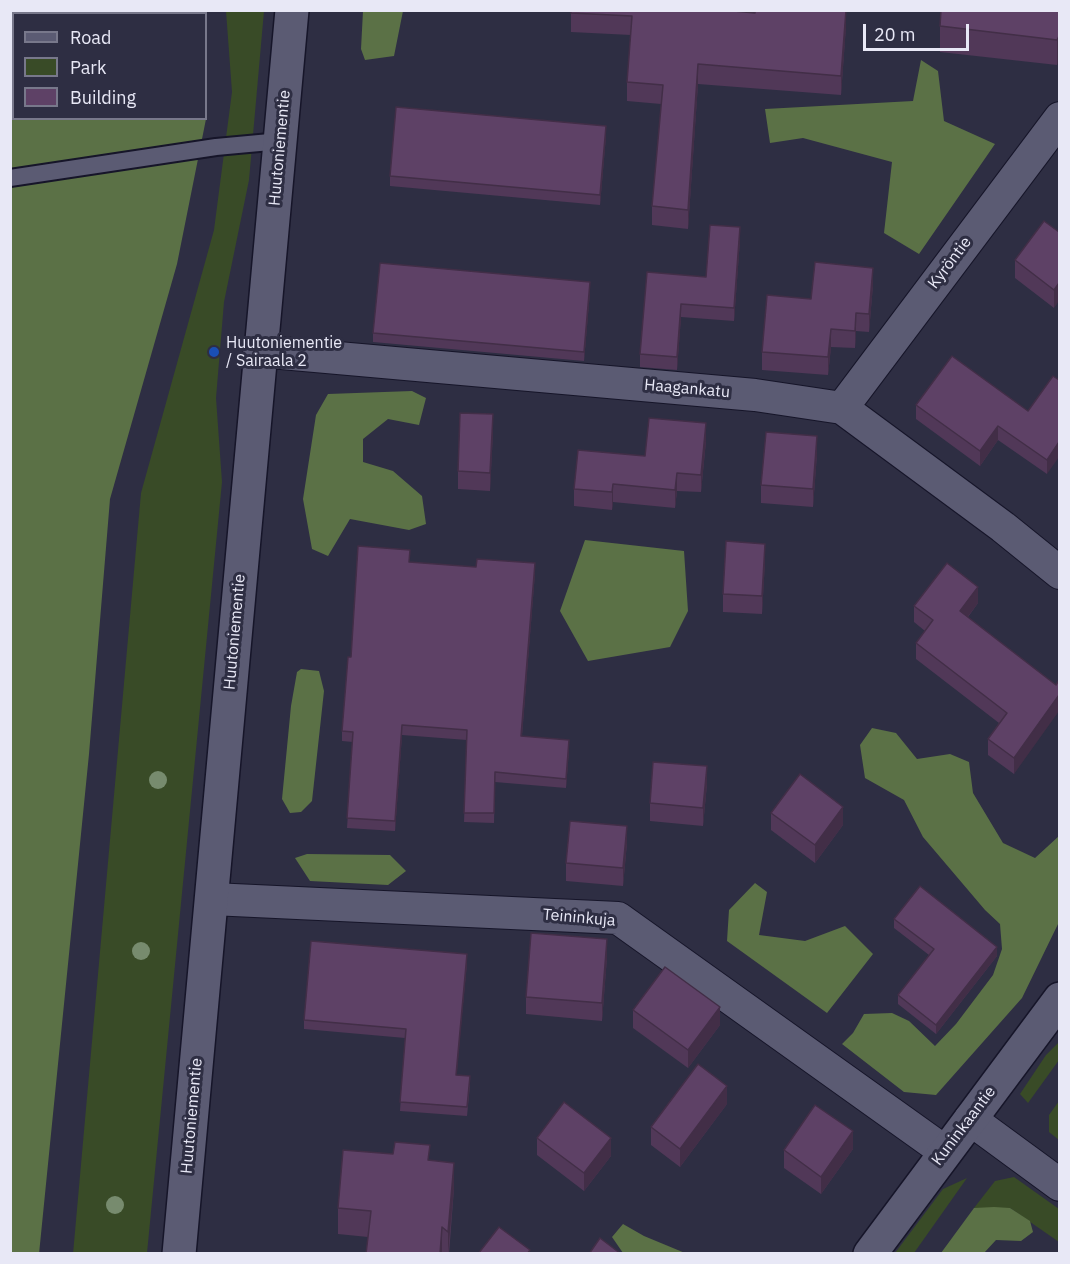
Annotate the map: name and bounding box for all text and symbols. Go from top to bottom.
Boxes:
legend [12,12,207,120]
scale bar [866,12,972,50]
text: 20 m [874,23,916,46]
text: Road [70,26,111,49]
text: Park [70,56,106,79]
text: Building [70,86,136,109]
street label: Huutoniementie [265,89,295,207]
street label: Kyröntie [924,233,976,293]
place label: Huutoniementie / Sairaala 2 [226,333,342,371]
marker: Huutoniementie / Sairaala 2 [207,345,221,359]
street label: Haagankatu [643,376,731,402]
street label: Huutoniementie [220,573,250,691]
street label: Teininkuja [542,905,616,931]
street label: Huutoniementie [177,1057,207,1175]
street label: Kuninkaantie [928,1083,1000,1169]

